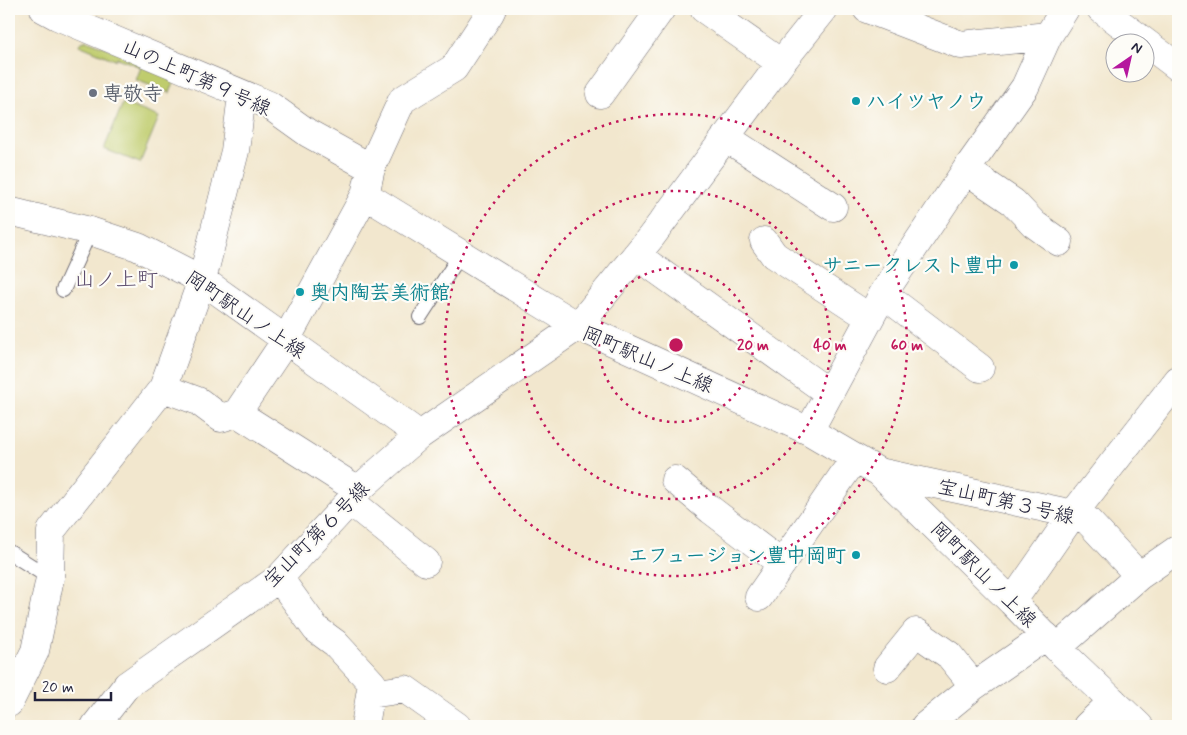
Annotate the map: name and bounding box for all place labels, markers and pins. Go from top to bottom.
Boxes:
place label: 専敬寺 [103,81,163,108]
marker: 専敬寺 [87,87,99,99]
place label: ハイツヤノウ [866,89,986,116]
marker: ハイツヤノウ [850,95,862,107]
place label: サニークレスト豊中 [822,253,1004,280]
marker: サニークレスト豊中 [1008,259,1020,271]
place label: 奥内陶芸美術館 [310,280,450,307]
marker: 奥内陶芸美術館 [294,286,306,298]
centre of rings [667,336,685,354]
place label: エフュージョン豊中岡町 [628,543,846,570]
marker: エフュージョン豊中岡町 [850,549,862,561]

